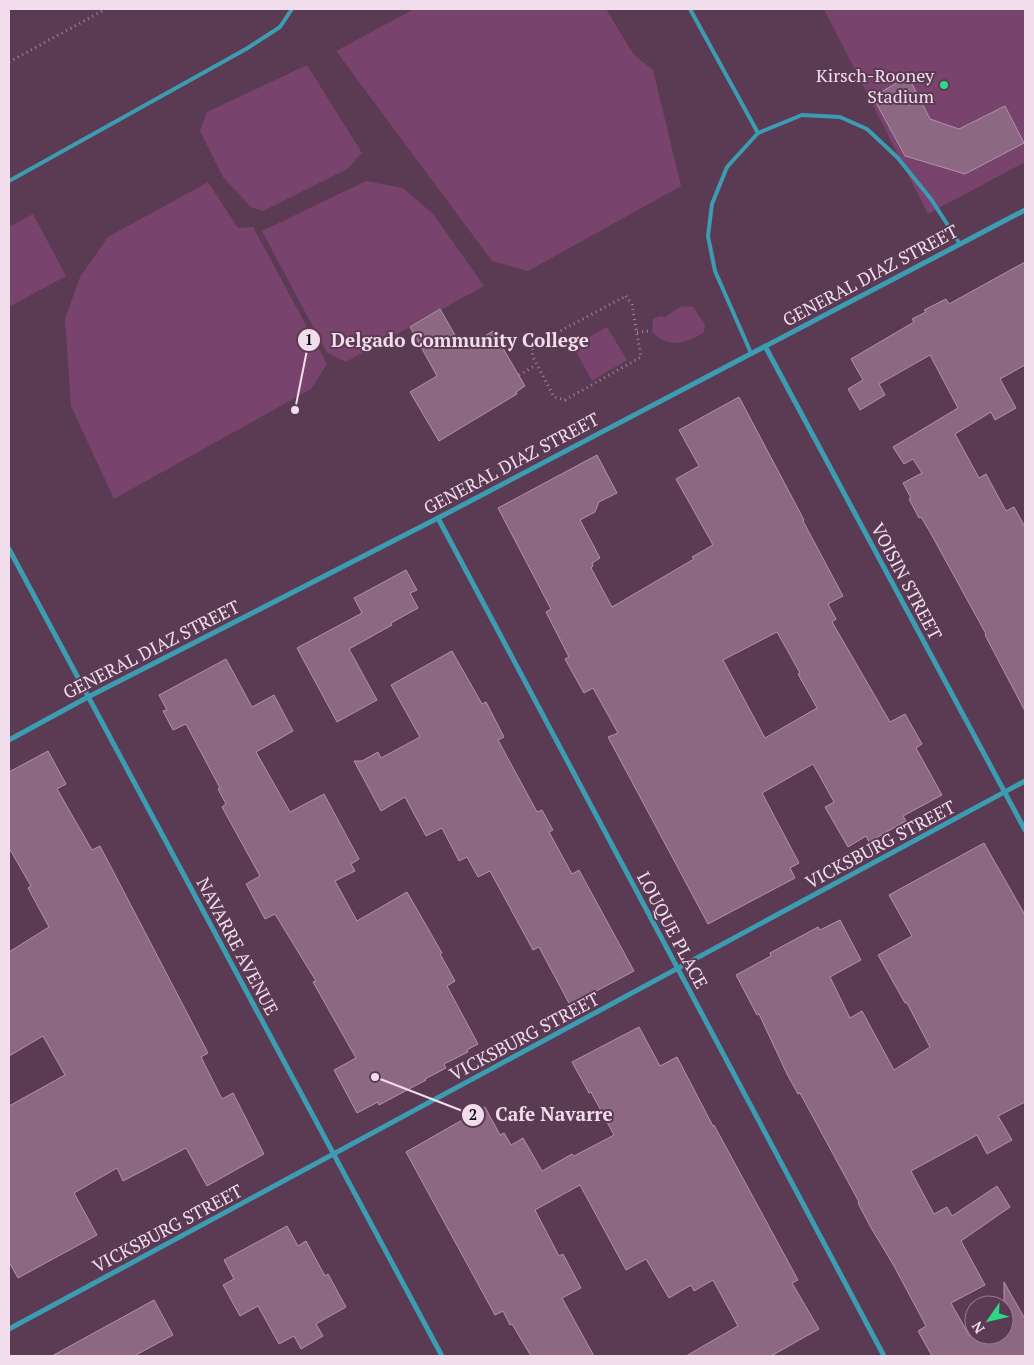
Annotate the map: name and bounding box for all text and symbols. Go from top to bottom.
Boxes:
place label: Kirsch-Rooney Stadium [816,63,935,108]
marker: Kirsch-Rooney Stadium [938,79,950,91]
street label: GENERAL DIAZ STREET [778,219,962,331]
callout: Delgado Community College [296,323,599,357]
text: Delgado Community College [331,327,589,352]
text: 1 [305,329,313,349]
street label: GENERAL DIAZ STREET [419,407,603,519]
street label: VOISIN STREET [866,518,948,644]
street label: GENERAL DIAZ STREET [59,594,243,704]
street label: VICKSBURG STREET [801,794,959,894]
street label: LOUQUE PLACE [632,867,714,993]
street label: NAVARRE AVENUE [192,873,284,1019]
street label: VICKSBURG STREET [445,986,603,1086]
callout: Cafe Navarre [460,1098,623,1132]
text: Cafe Navarre [495,1101,613,1126]
text: 2 [469,1104,477,1124]
street label: VICKSBURG STREET [88,1178,246,1278]
north arrow [964,1295,1014,1345]
text: N [967,1318,989,1337]

